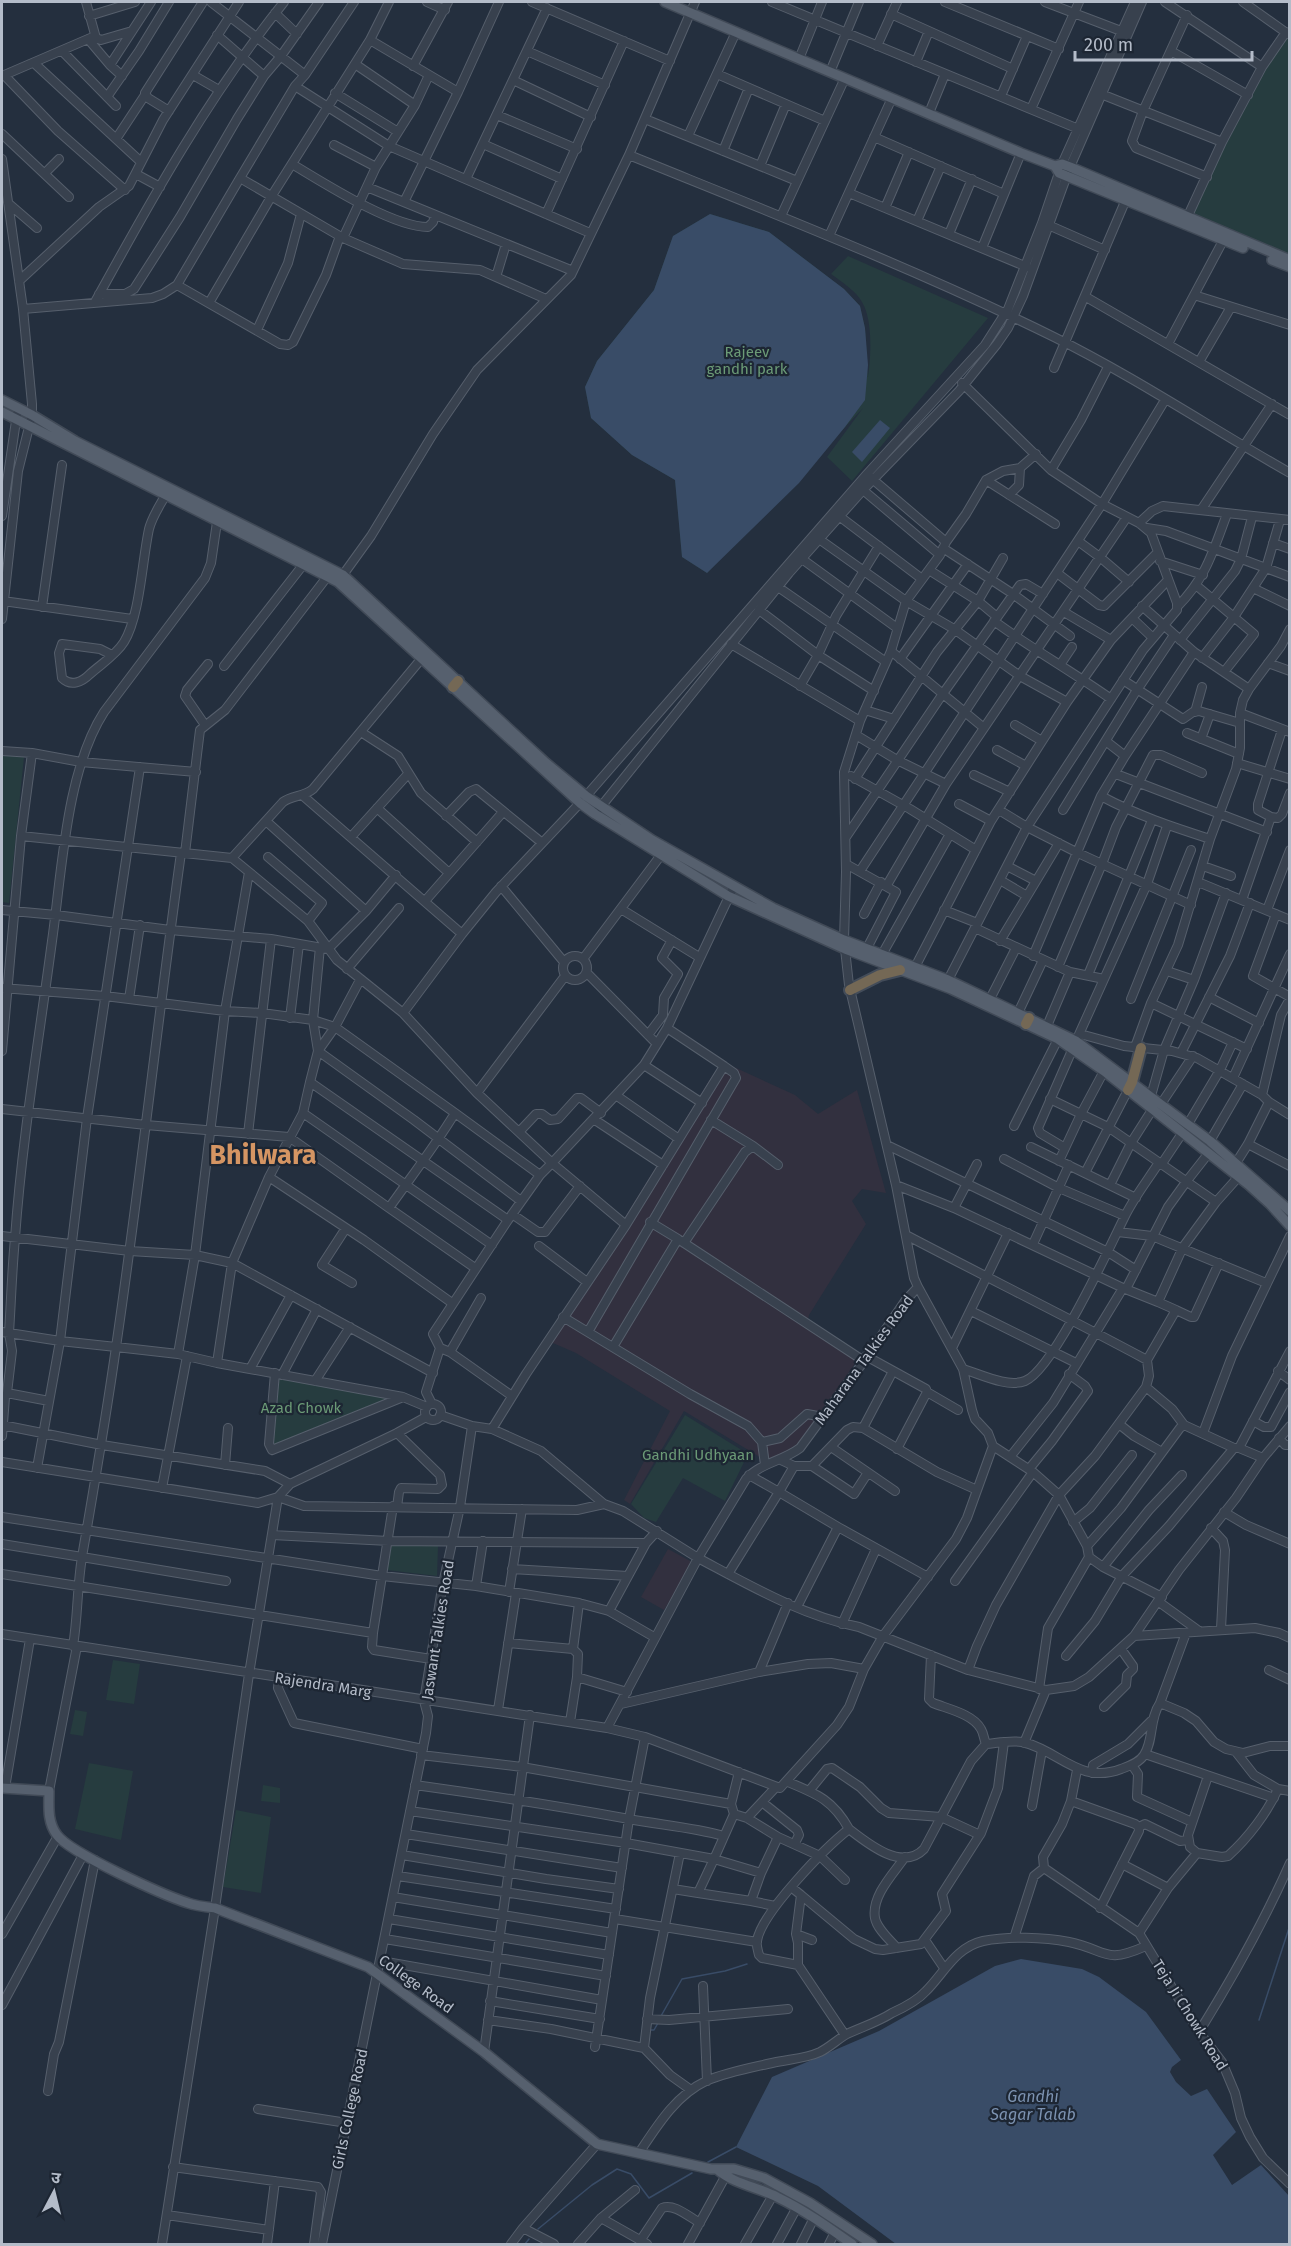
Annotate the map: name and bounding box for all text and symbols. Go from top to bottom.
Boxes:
scale bar [1075,24,1252,62]
text: 200 m [1084,34,1133,56]
park label: Rajeev gandhi park [707,343,788,378]
district label: Bhilwara [209,1139,317,1171]
street label: Maharana Talkies Road [811,1292,917,1428]
park label: Azad Chowk [261,1399,341,1417]
park label: Gandhi Udhyaan [642,1446,754,1464]
street label: Jaswant Talkies Road [418,1559,458,1701]
street label: Rajendra Marg [273,1668,373,1702]
street label: College Road [375,1951,457,2017]
street label: Teja Ji Chowk Road [1149,1956,1231,2074]
street label: Girls College Road [328,2047,372,2171]
water label: Gandhi Sagar Talab [989,2087,1076,2124]
north arrow [24,2162,84,2222]
text: उ [50,2168,62,2188]

